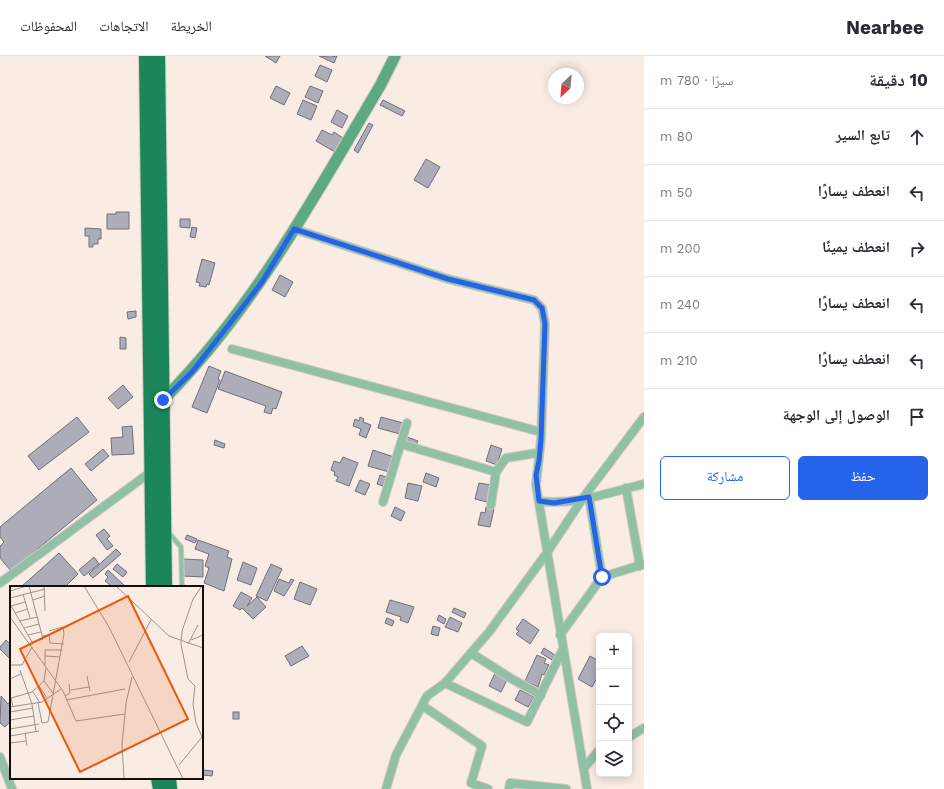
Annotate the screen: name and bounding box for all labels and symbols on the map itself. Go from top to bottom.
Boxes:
north arrow [548,68,584,104]
route end [154,391,172,409]
route start [593,568,611,586]
inset map [10,586,203,779]

